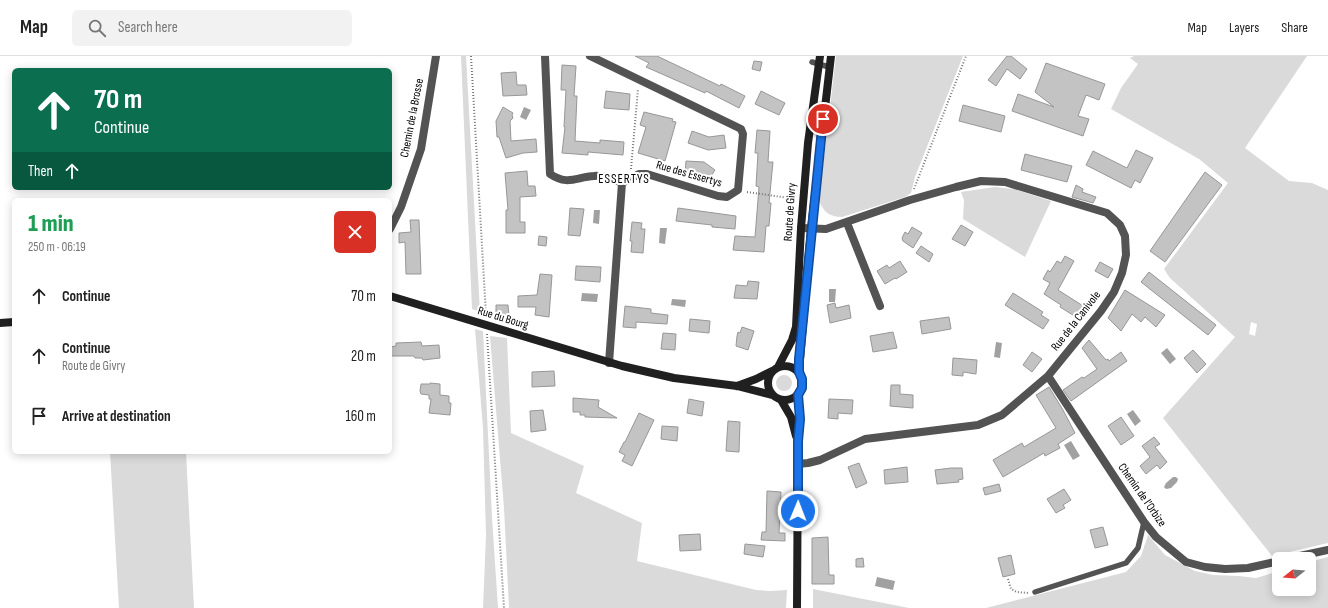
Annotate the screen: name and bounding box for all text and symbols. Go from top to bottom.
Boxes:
search box [72,10,352,46]
text: Map [20,16,48,39]
icon: search [86,17,108,39]
text: Search here [118,18,178,37]
text: Map [1187,19,1207,36]
text: Layers [1229,19,1259,36]
text: Share [1281,19,1308,36]
street label: Chemin de la Brosse [397,77,427,159]
text: 70 m [94,83,142,116]
icon: ahead [28,84,80,136]
pin [806,102,840,136]
icon: arrive [812,108,834,130]
text: Continue [94,117,149,138]
street label: Rue des Essertys [654,157,724,191]
icon: ahead [61,160,83,182]
text: Then [28,162,53,181]
district label: ESSERTYS [598,171,650,187]
street label: Route de Givry [780,182,800,242]
text: 1 min [28,209,74,238]
button: close [334,211,376,253]
text: 250 m · 06:19 [28,239,86,255]
icon: ahead [28,285,50,307]
text: Continue [62,287,111,306]
text: 70 m [351,287,376,306]
street label: Rue de la Canivole [1048,288,1104,354]
street label: Rue du Bourg [476,303,530,333]
text: Continue [62,339,111,358]
icon: ahead [28,345,50,367]
text: 20 m [351,347,376,366]
text: Route de Givry [62,358,125,374]
icon: arrive [28,405,50,427]
text: Arrive at destination [62,407,171,426]
text: 160 m [345,407,376,426]
street label: Chemin de l'Orbize [1115,460,1170,530]
position arrow [777,490,819,532]
north arrow [1272,552,1316,596]
map controls [1272,552,1316,596]

